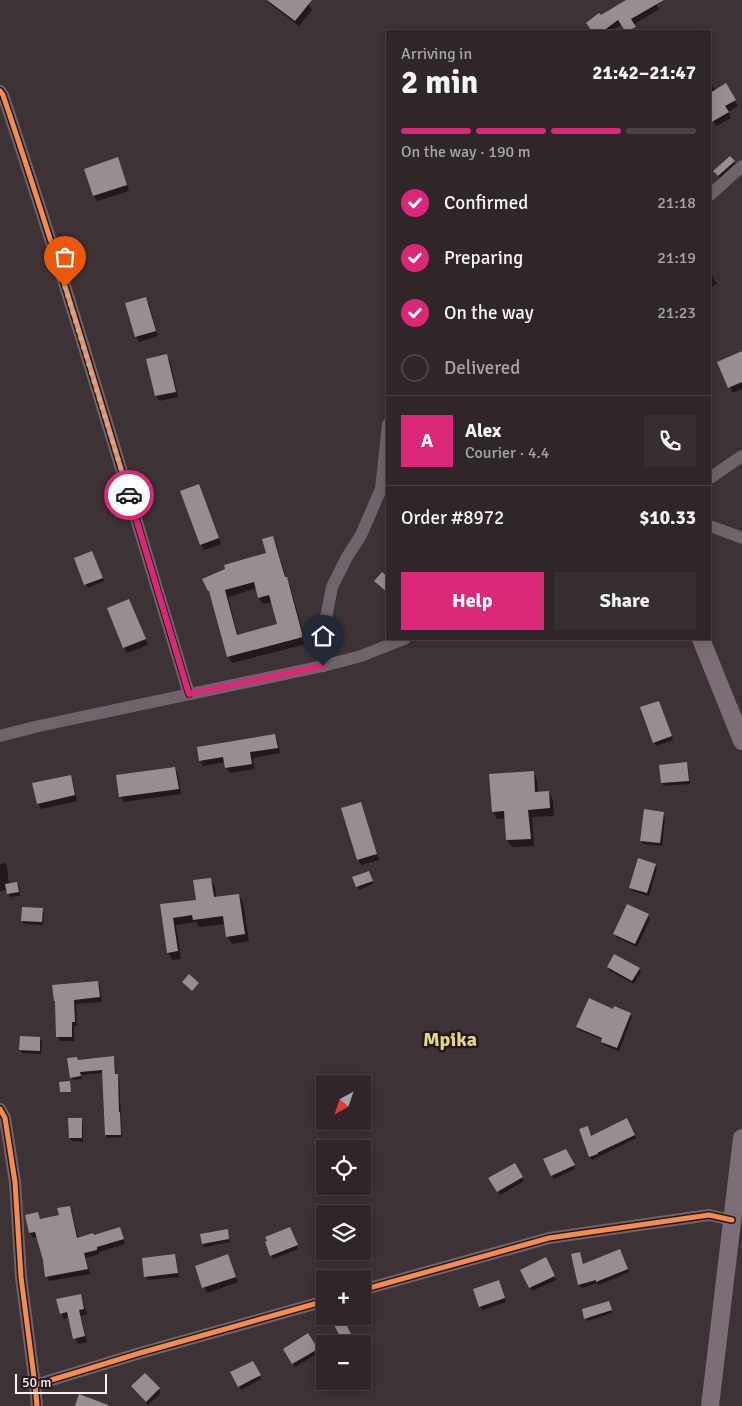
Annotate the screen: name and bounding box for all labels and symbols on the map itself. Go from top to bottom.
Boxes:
pin [44,236,86,287]
courier [104,470,154,520]
pin [302,615,344,666]
district label: Mpika [423,1027,477,1052]
north arrow [316,1075,371,1130]
scale bar [15,1371,108,1394]

